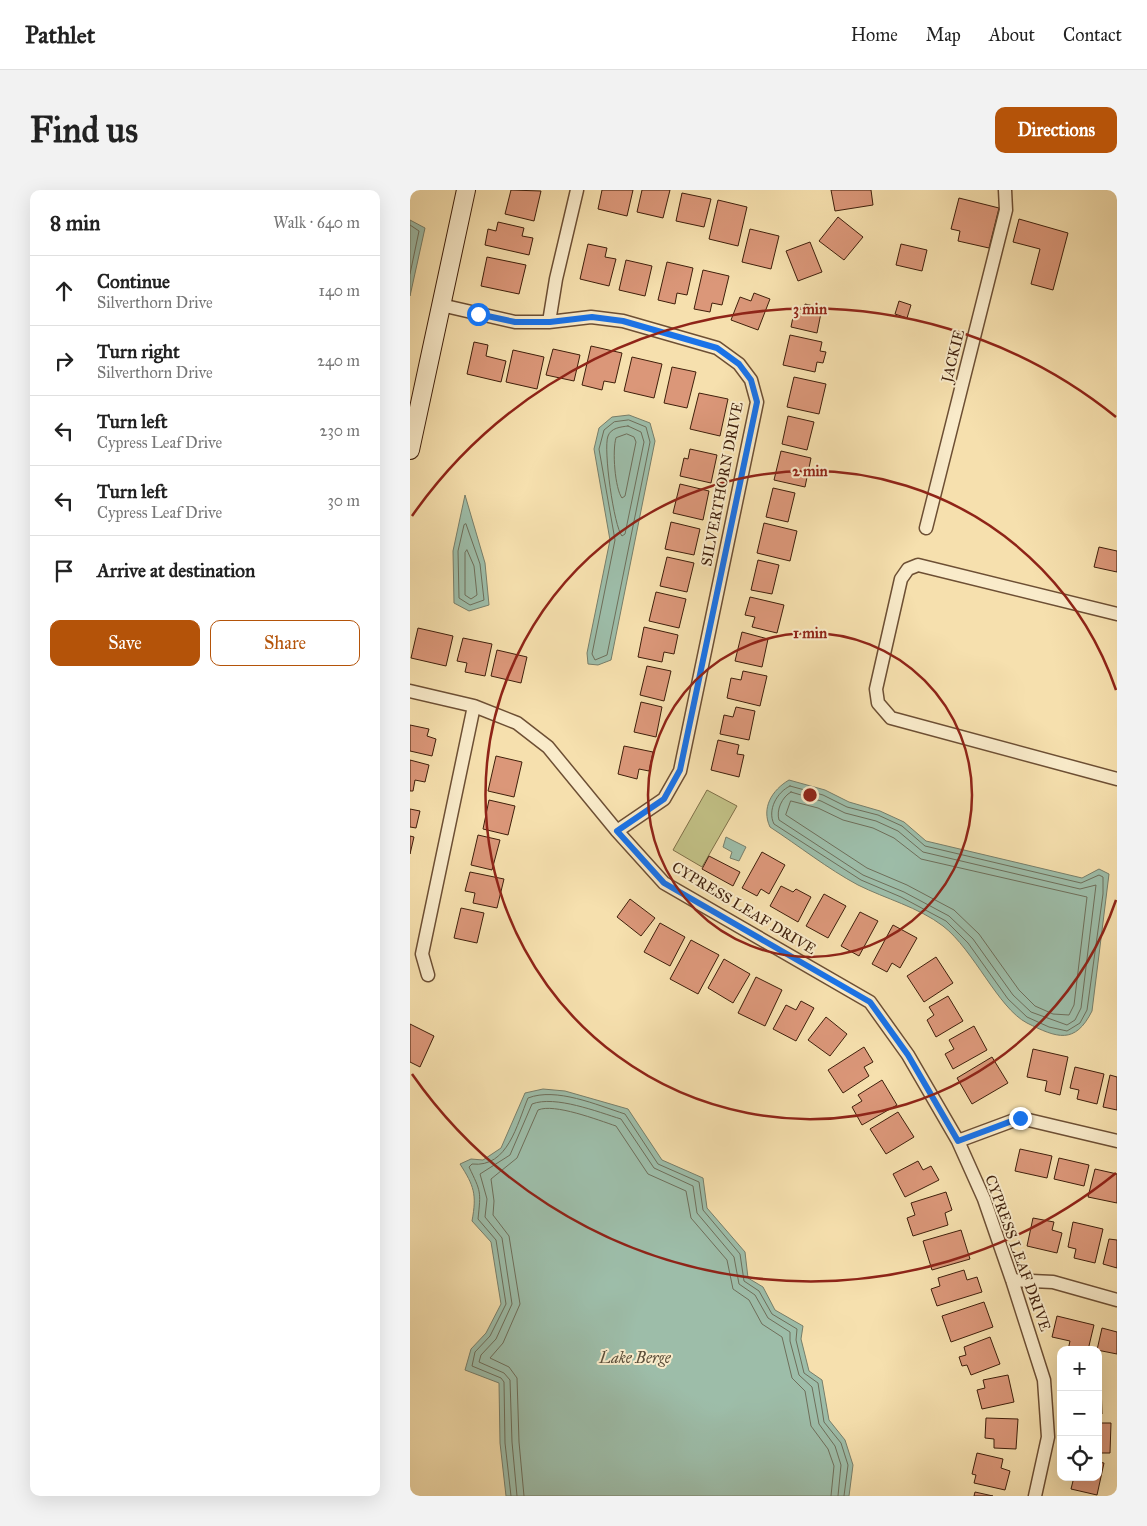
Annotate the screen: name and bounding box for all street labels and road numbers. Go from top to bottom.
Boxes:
street label: JACKIE [937,328,969,386]
street label: SILVERTHORN DRIVE [697,400,747,568]
street label: CYPRESS LEAF DRIVE [669,858,820,958]
street label: CYPRESS LEAF DRIVE [981,1172,1055,1334]

